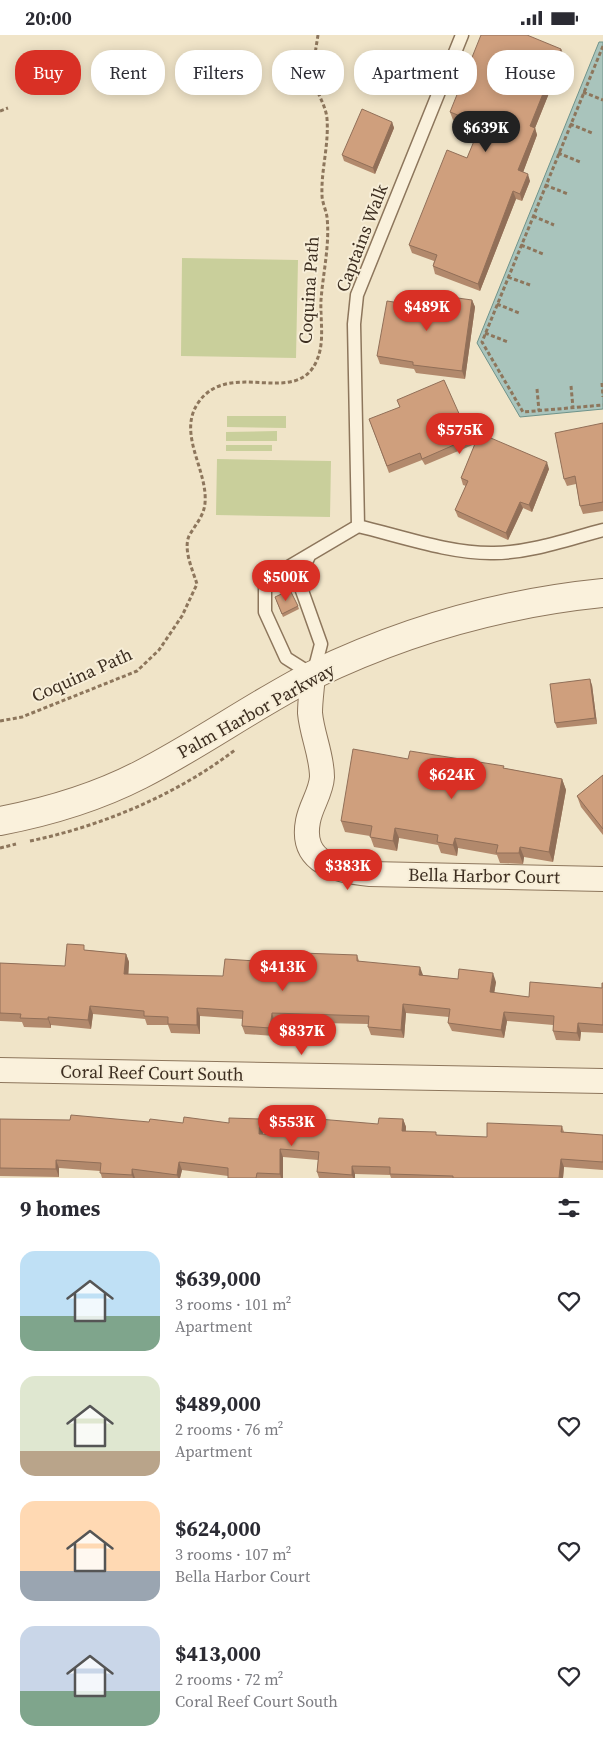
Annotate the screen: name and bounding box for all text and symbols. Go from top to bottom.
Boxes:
text: 20:00 [25,5,72,31]
chip: Buy [15,50,81,95]
chip: Rent [91,50,165,95]
chip: Filters [175,50,262,95]
chip: New [272,50,344,95]
chip: Apartment [354,50,477,95]
chip: House [487,50,574,95]
pin: $639K [451,111,521,153]
text: $639K [463,116,509,138]
street label: Captains Walk [329,180,394,295]
street label: Coquina Path [292,235,325,345]
pin: $489K [392,289,462,332]
text: $489K [404,295,450,317]
pin: $575K [425,413,495,455]
text: $575K [437,418,483,440]
pin: $500K [251,559,321,602]
text: $500K [263,565,309,587]
street label: Coquina Path [27,641,136,708]
street label: Palm Harbor Parkway [172,656,340,764]
pin: $624K [417,757,487,800]
text: $624K [429,763,475,785]
pin: $383K [313,849,383,891]
text: $383K [325,854,371,876]
street label: Bella Harbor Court [408,862,560,889]
pin: $413K [248,949,318,992]
text: $413K [260,955,306,977]
pin: $837K [267,1013,337,1056]
text: $837K [279,1019,325,1041]
street label: Coral Reef Court South [60,1058,244,1087]
pin: $553K [257,1105,327,1147]
text: $553K [269,1110,315,1132]
text: 9 homes [20,1194,100,1223]
icon: filters [555,1194,583,1222]
text: $639,000 [175,1264,261,1293]
icon: home [60,1271,120,1331]
icon: heart [555,1287,583,1315]
text: 3 rooms · 101 m² [175,1293,291,1315]
text: Apartment [175,1315,252,1337]
text: $489,000 [175,1389,261,1418]
icon: home [60,1396,120,1456]
icon: heart [555,1412,583,1440]
text: 2 rooms · 76 m² [175,1418,283,1440]
text: Apartment [175,1440,252,1462]
text: $624,000 [175,1514,261,1543]
icon: home [60,1521,120,1581]
icon: heart [555,1537,583,1565]
text: 3 rooms · 107 m² [175,1543,291,1565]
text: Bella Harbor Court [175,1565,310,1587]
text: $413,000 [175,1639,261,1668]
icon: home [60,1646,120,1706]
icon: heart [555,1662,583,1690]
text: 2 rooms · 72 m² [175,1668,283,1690]
text: Coral Reef Court South [175,1690,338,1712]

